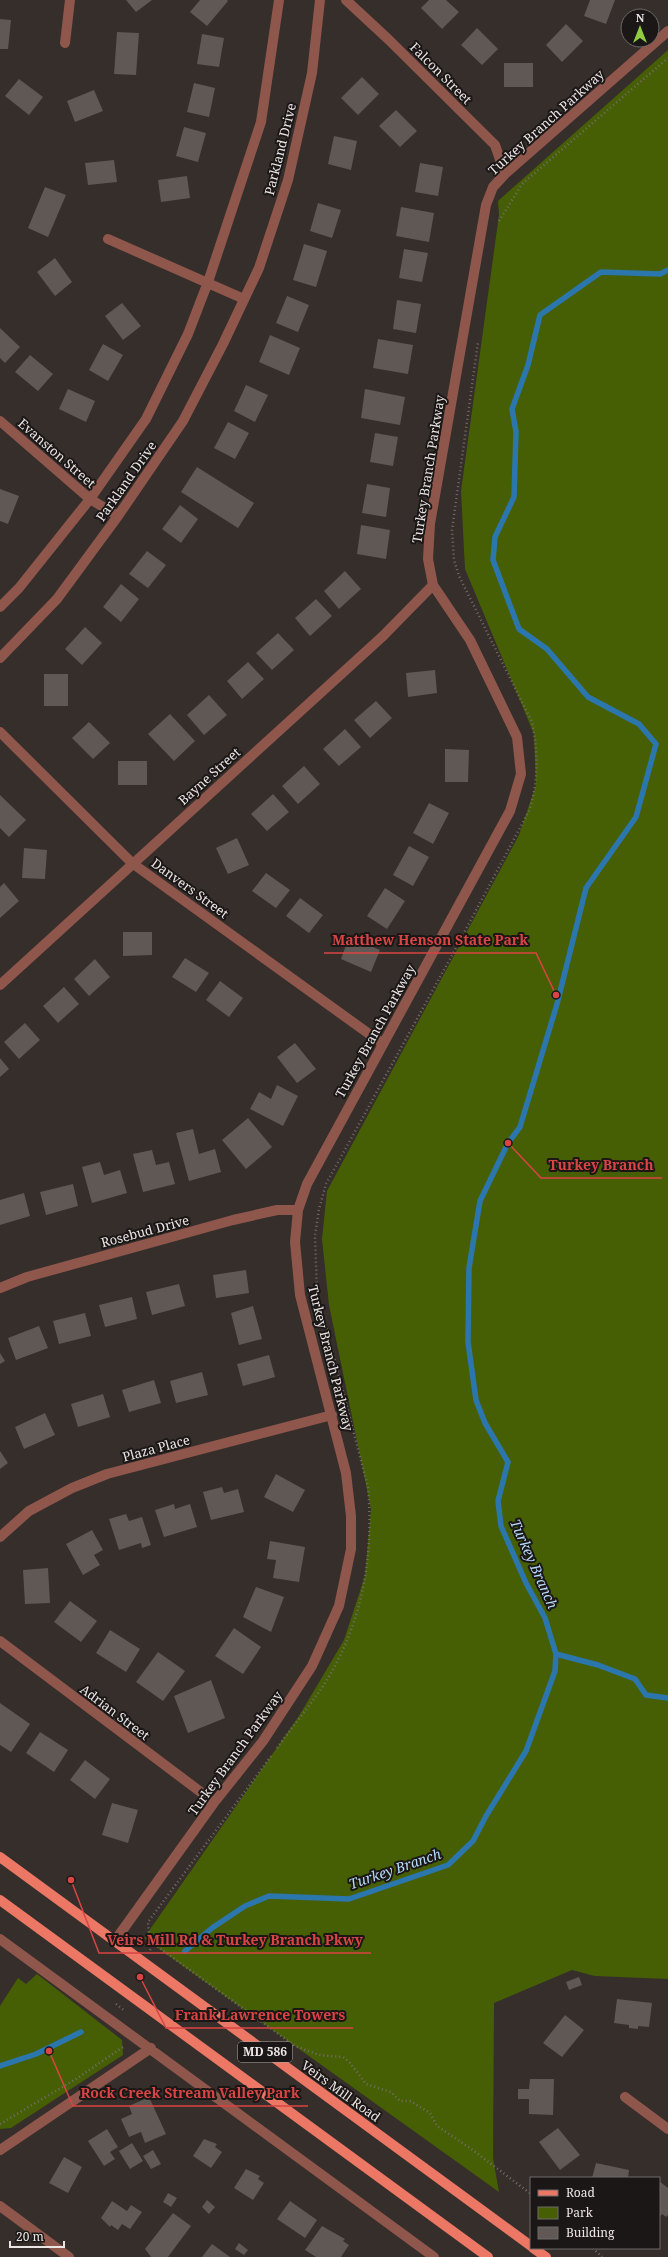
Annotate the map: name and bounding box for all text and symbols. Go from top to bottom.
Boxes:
north arrow [620,8,660,48]
text: N [636,10,645,25]
street label: Falcon Street [406,38,476,108]
street label: Turkey Branch Parkway [484,65,608,179]
street label: Parkland Drive [260,101,300,197]
street label: Turkey Branch Parkway [407,393,449,544]
street label: Evanston Street [14,414,100,492]
street label: Parkland Drive [92,437,160,525]
street label: Bayne Street [174,743,244,809]
street label: Danvers Street [148,854,233,922]
callout: Matthew Henson State Park [324,927,536,953]
text: Matthew Henson State Park [332,930,528,949]
street label: Turkey Branch Parkway [331,960,420,1101]
callout: Turkey Branch [541,1152,662,1178]
text: Turkey Branch [548,1155,654,1174]
street label: Rosebud Drive [99,1211,191,1251]
street label: Turkey Branch Parkway [304,1283,358,1434]
street label: Plaza Place [120,1430,192,1466]
water label: Turkey Branch [506,1516,563,1612]
street label: Adrian Street [77,1680,154,1744]
street label: Turkey Branch Parkway [184,1687,287,1819]
water label: Turkey Branch [346,1844,444,1893]
callout: Veirs Mill Rd & Turkey Branch Pkwy [99,1927,371,1953]
text: Veirs Mill Rd & Turkey Branch Pkwy [107,1930,364,1949]
callout: Frank Lawrence Towers [166,2002,353,2028]
text: Frank Lawrence Towers [175,2005,346,2024]
road number: MD 586 [238,2042,292,2062]
street label: Veirs Mill Road [298,2056,384,2126]
callout: Rock Creek Stream Valley Park [73,2080,308,2106]
text: Rock Creek Stream Valley Park [80,2083,300,2102]
legend [530,2177,660,2249]
text: Road [566,2184,596,2201]
text: Park [566,2204,594,2221]
scale bar [10,2223,64,2249]
text: Building [566,2224,615,2241]
text: 20 m [16,2228,44,2245]

